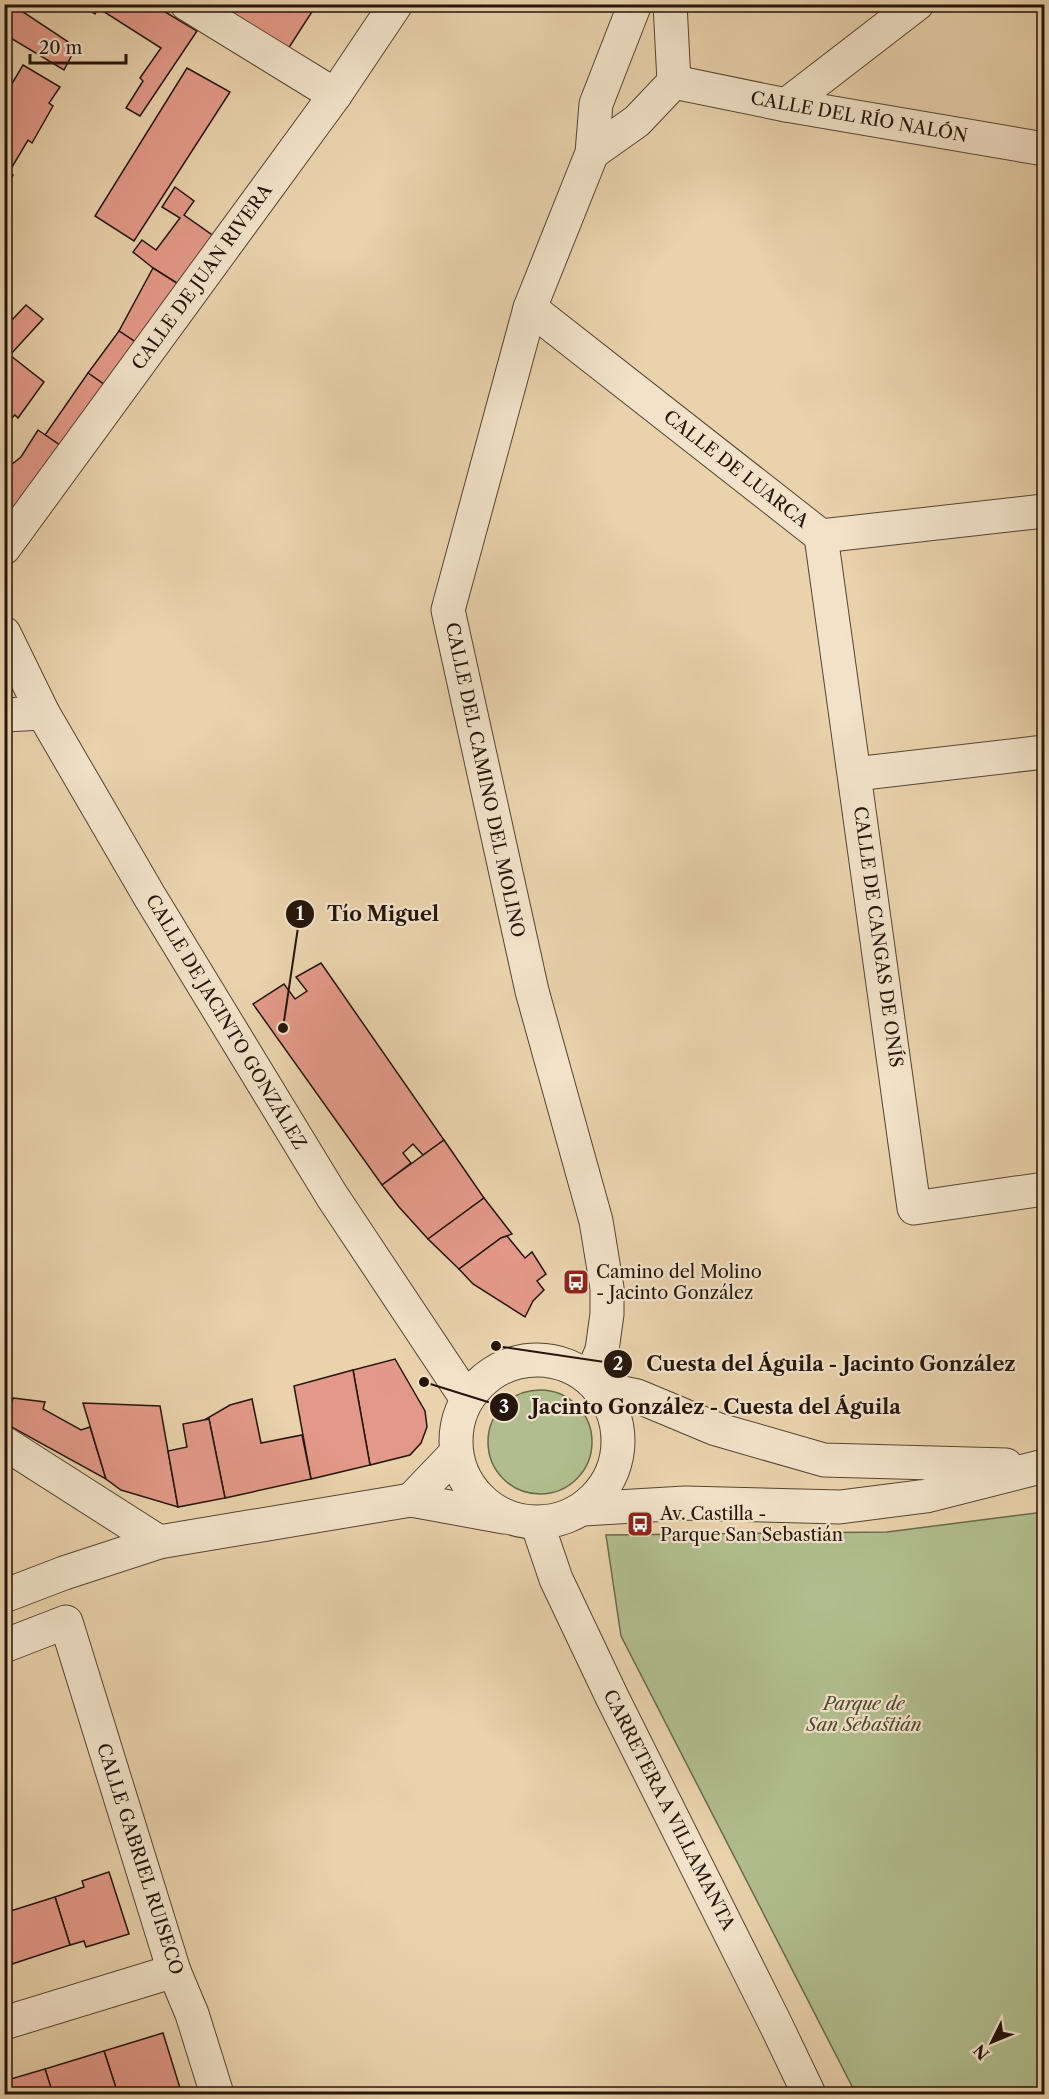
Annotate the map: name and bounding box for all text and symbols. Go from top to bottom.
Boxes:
scale bar [30,27,126,65]
text: 20 m [39,37,83,59]
street label: CALLE DEL RÍO NALÓN [749,86,970,147]
street label: CALLE DE JUAN RIVERA [127,179,277,374]
street label: CALLE DE LUARCA [659,406,813,533]
street label: CALLE DEL CAMINO DEL MOLINO [441,620,529,940]
street label: CALLE DE CANGAS DE ONÍS [849,805,908,1069]
street label: CALLE DE JACINTO GONZÁLEZ [141,890,312,1154]
callout: Tío Miguel [285,895,451,933]
text: Tío Miguel [327,902,439,926]
text: 1 [296,903,304,925]
place label: Camino del Molino - Jacinto González [596,1261,762,1304]
bus stop icon: Camino del Molino - Jacinto González [561,1267,591,1297]
callout: Cuesta del Águila - Jacinto González [603,1345,1028,1383]
text: Cuesta del Águila - Jacinto González [646,1351,1016,1376]
text: 2 [613,1353,623,1375]
callout: Jacinto González - Cuesta del Águila [489,1388,913,1426]
text: Jacinto González - Cuesta del Águila [527,1394,901,1419]
text: 3 [499,1396,509,1418]
place label: Av. Castilla - Parque San Sebastián [659,1503,843,1546]
bus stop icon: Av. Castilla - Parque San Sebastián [625,1509,655,1539]
street label: CARRETERA A VILLAMANTA [599,1686,740,1935]
park label: Parque de San Sebastián [805,1693,922,1736]
street label: CALLE GABRIEL RUISECO [92,1740,188,1978]
north arrow [962,2012,1022,2072]
text: N [969,2040,993,2064]

